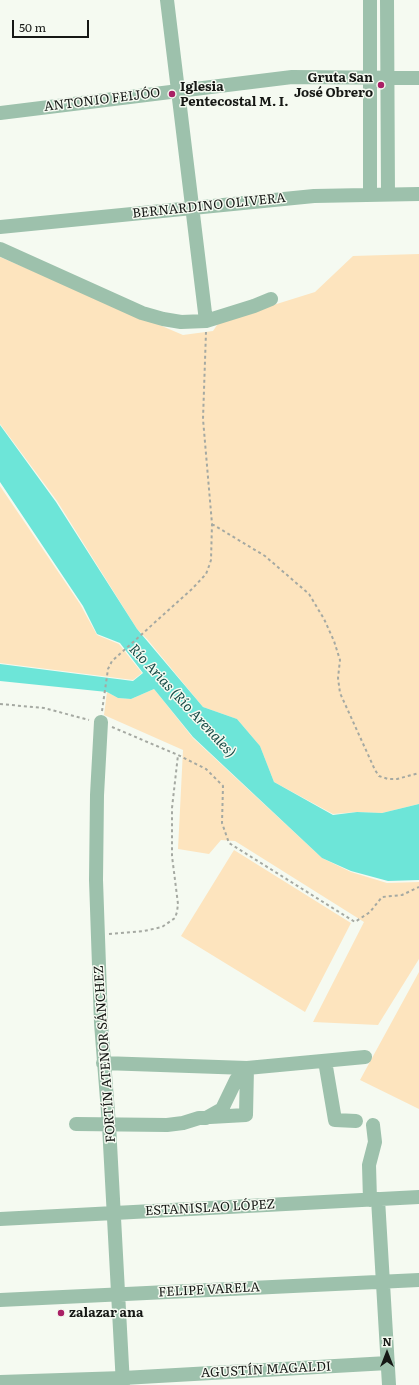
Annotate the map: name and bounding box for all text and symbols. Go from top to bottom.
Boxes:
scale bar [14,12,91,38]
text: 50 m [19,18,46,36]
place label: Gruta San José Obrero [294,70,373,101]
place label: Iglesia Pentecostal M. I. [180,79,288,110]
marker: Gruta San José Obrero [376,80,386,90]
street label: ANTONIO FEIJÓO [43,85,161,115]
marker: Iglesia Pentecostal M. I. [167,89,177,99]
street label: BERNARDINO OLIVERA [131,190,287,222]
water label: Río Arias (Río Arenales) [125,641,239,761]
street label: FORTÍN ATENOR SÁNCHEZ [91,965,119,1143]
street label: ESTANISLAO LÓPEZ [145,1197,275,1219]
street label: FELIPE VARELA [158,1280,260,1300]
place label: zalazar ana [69,1305,144,1321]
marker: zalazar ana [56,1308,66,1318]
north arrow [367,1333,407,1373]
text: N [382,1333,392,1349]
street label: AGUSTÍN MAGALDI [200,1359,332,1381]

